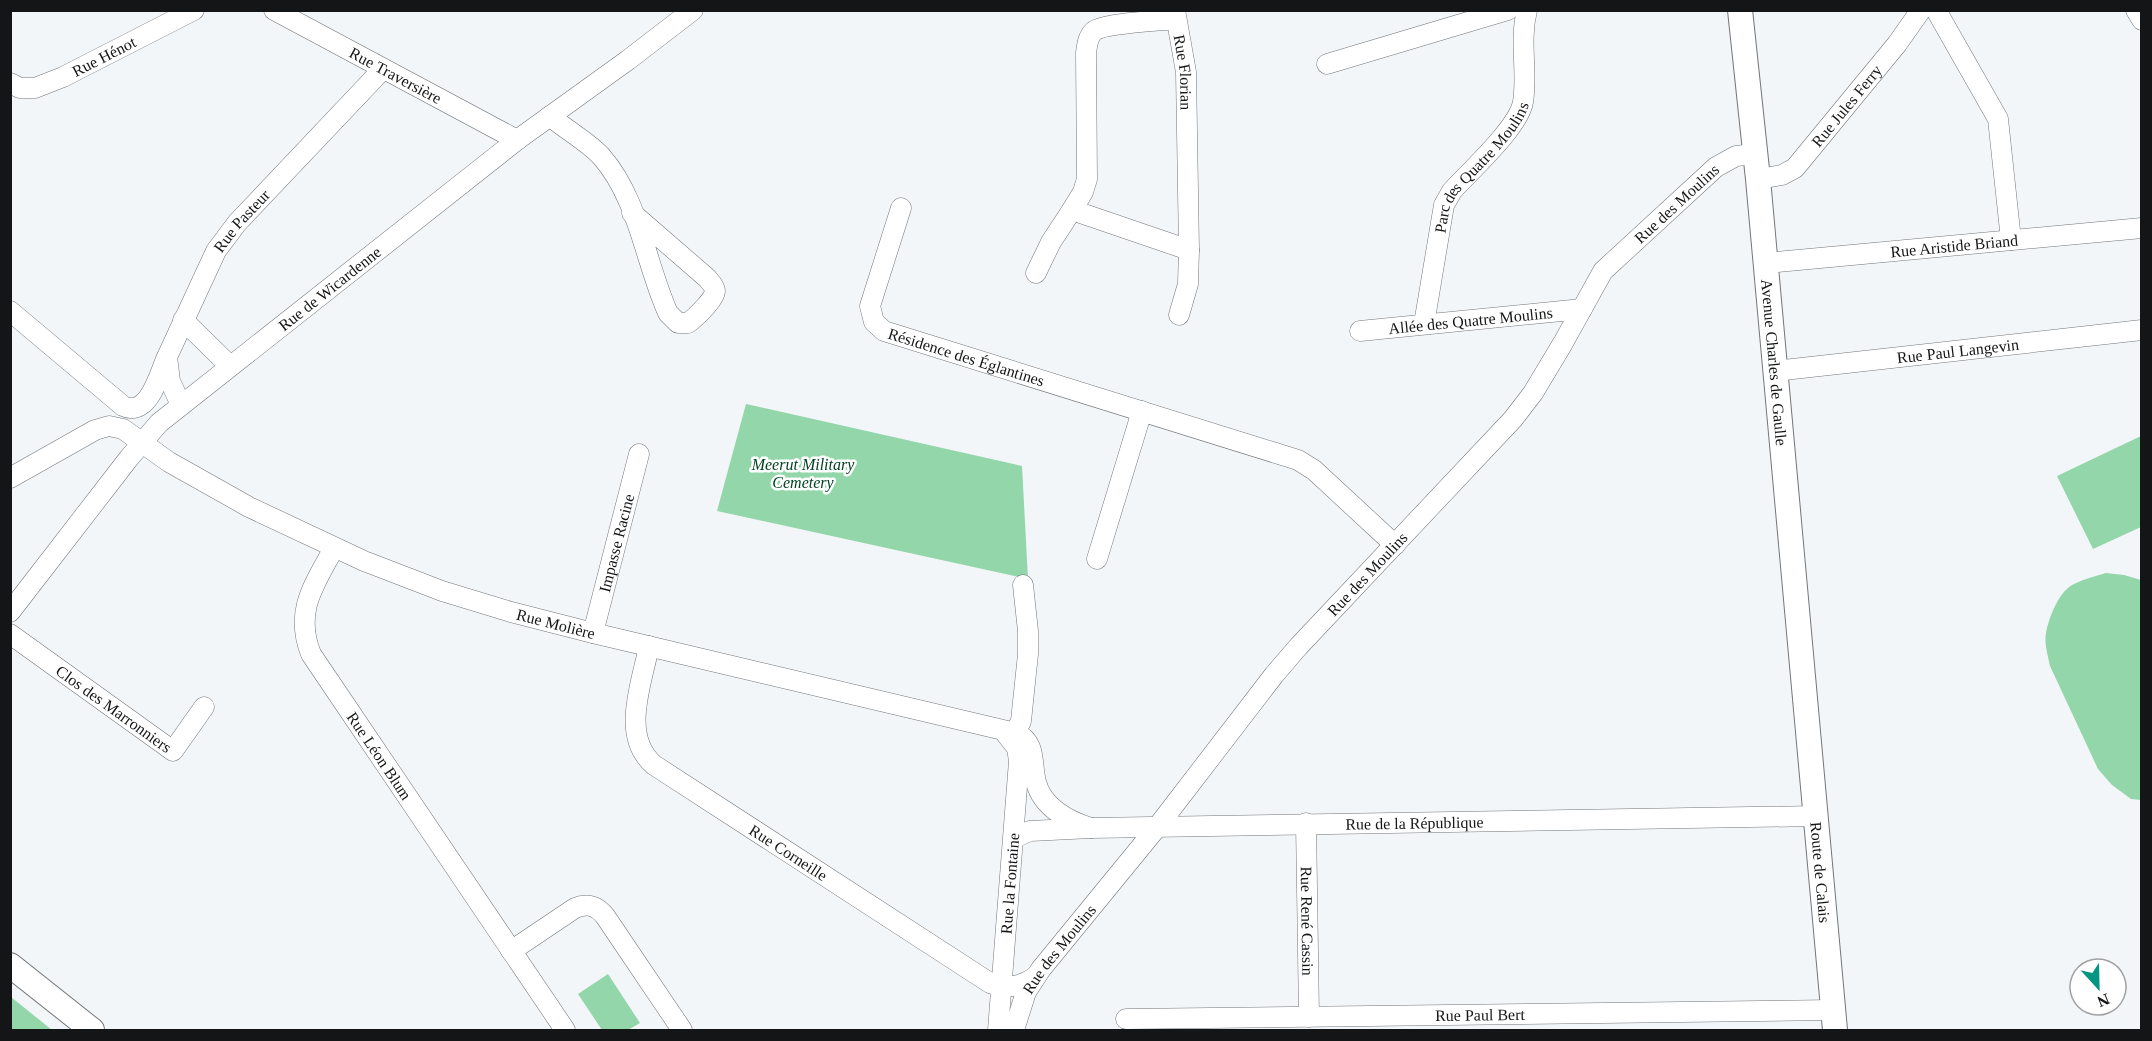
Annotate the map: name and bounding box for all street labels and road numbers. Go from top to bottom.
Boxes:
street label: Rue Hénot [69,33,139,79]
street label: Rue Florian [1171,33,1195,110]
street label: Rue Traversière [347,44,445,107]
street label: Rue Jules Ferry [1808,61,1886,150]
street label: Parc des Quatre Moulins [1431,100,1531,234]
street label: Rue des Moulins [1631,160,1722,246]
street label: Rue Pasteur [210,185,273,255]
street label: Rue Aristide Briand [1890,231,2019,260]
street label: Rue de Wicardenne [275,243,384,334]
street label: Avenue Charles de Gaulle [1759,278,1791,446]
street label: Allée des Quatre Moulins [1388,303,1553,337]
street label: Résidence des Églantines [886,324,1047,389]
street label: Rue Paul Langevin [1896,335,2020,366]
street label: Impasse Racine [595,492,637,594]
street label: Rue des Moulins [1324,528,1410,619]
street label: Rue Molière [515,605,597,642]
street label: Clos des Marronniers [53,662,175,756]
street label: Rue Léon Blum [344,709,416,803]
street label: Rue de la République [1345,813,1484,832]
street label: Rue Corneille [746,821,831,884]
street label: Route de Calais [1808,821,1834,923]
street label: Rue la Fontaine [997,832,1022,935]
street label: Rue René Cassin [1298,866,1317,976]
street label: Rue des Moulins [1019,901,1099,997]
street label: Rue Paul Bert [1435,1005,1526,1024]

